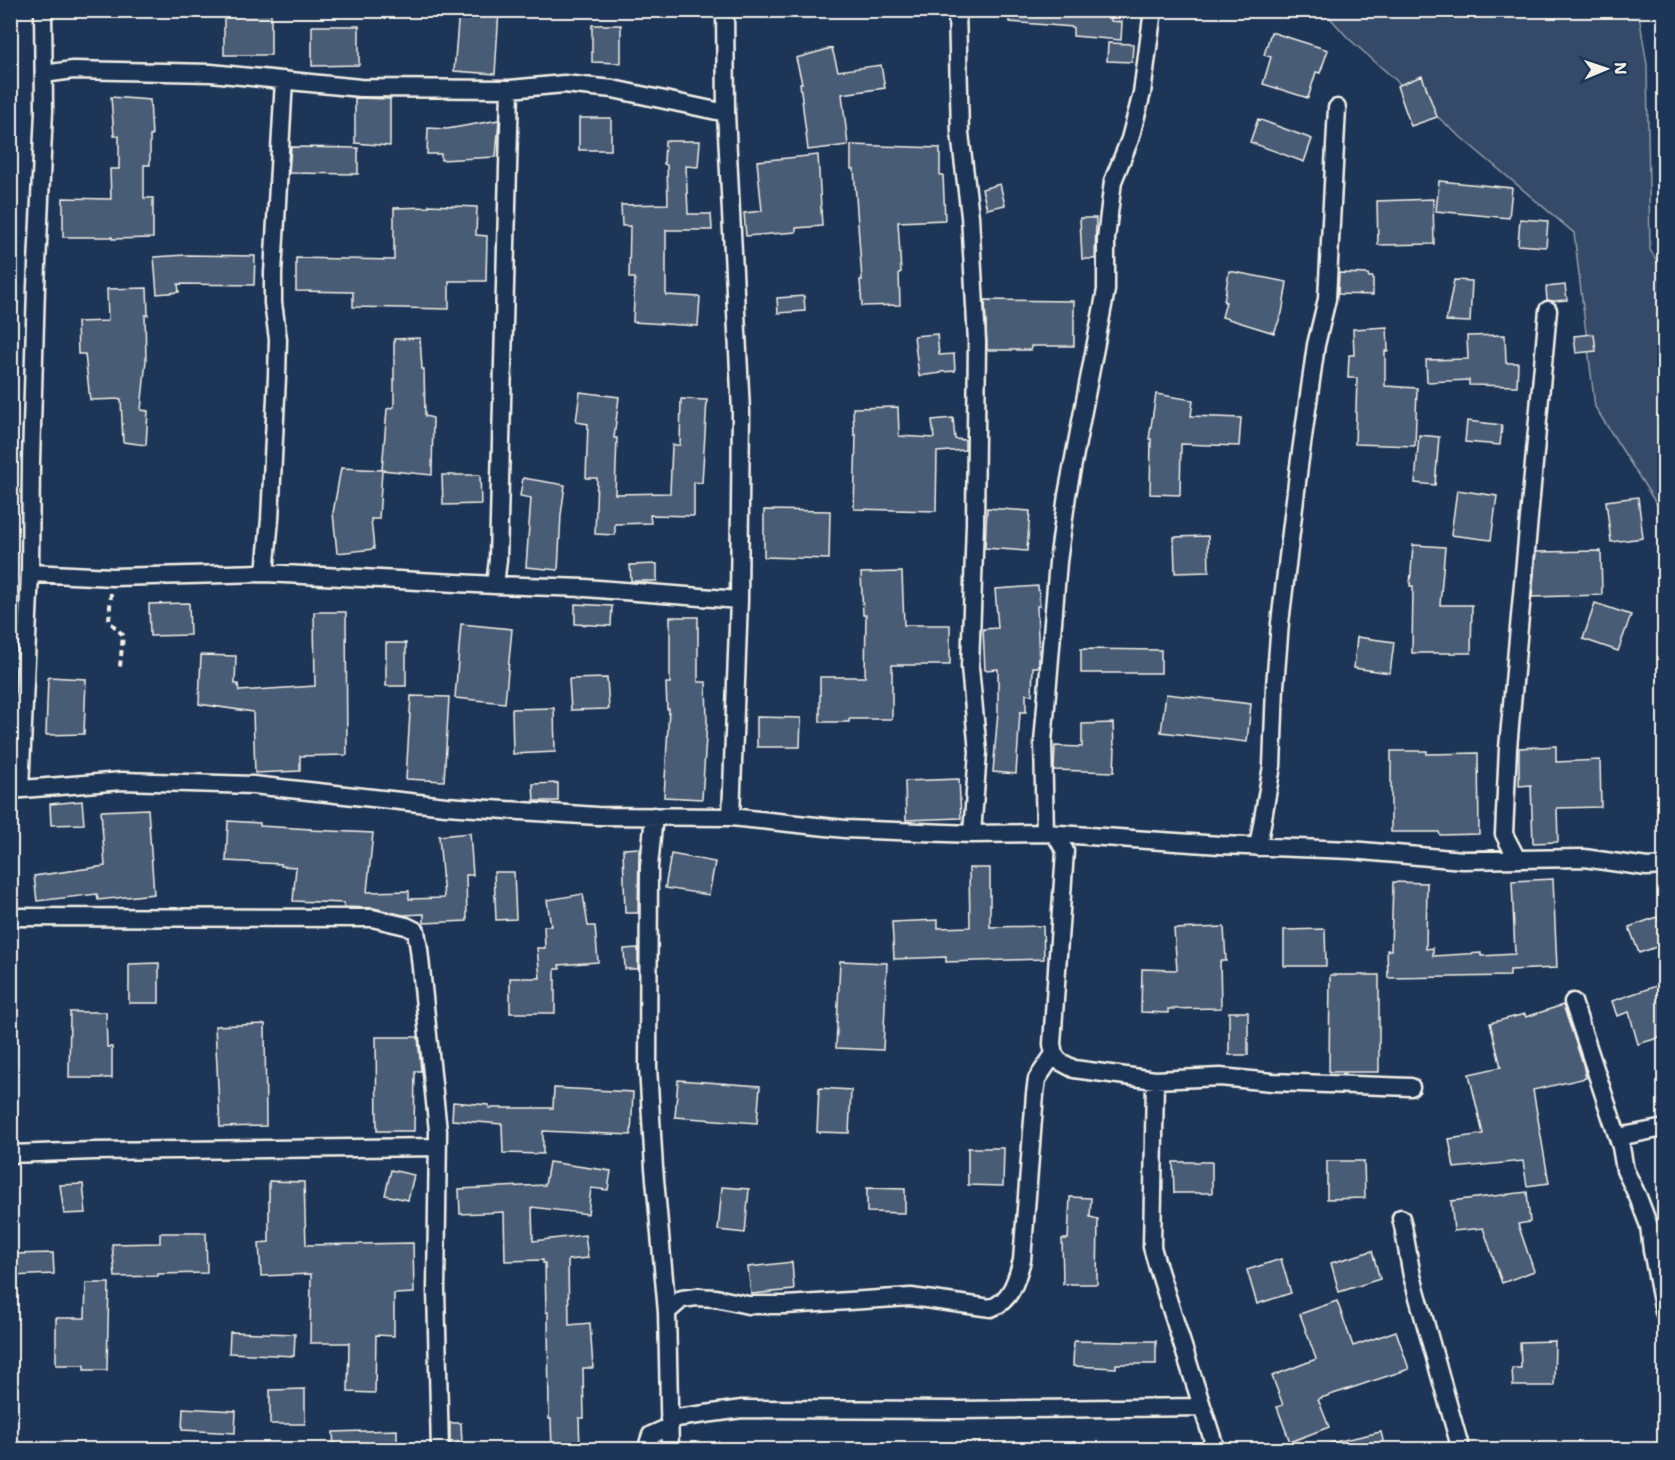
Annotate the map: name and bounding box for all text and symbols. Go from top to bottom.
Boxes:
north arrow [1576,39,1636,99]
text: N [1610,62,1631,75]

